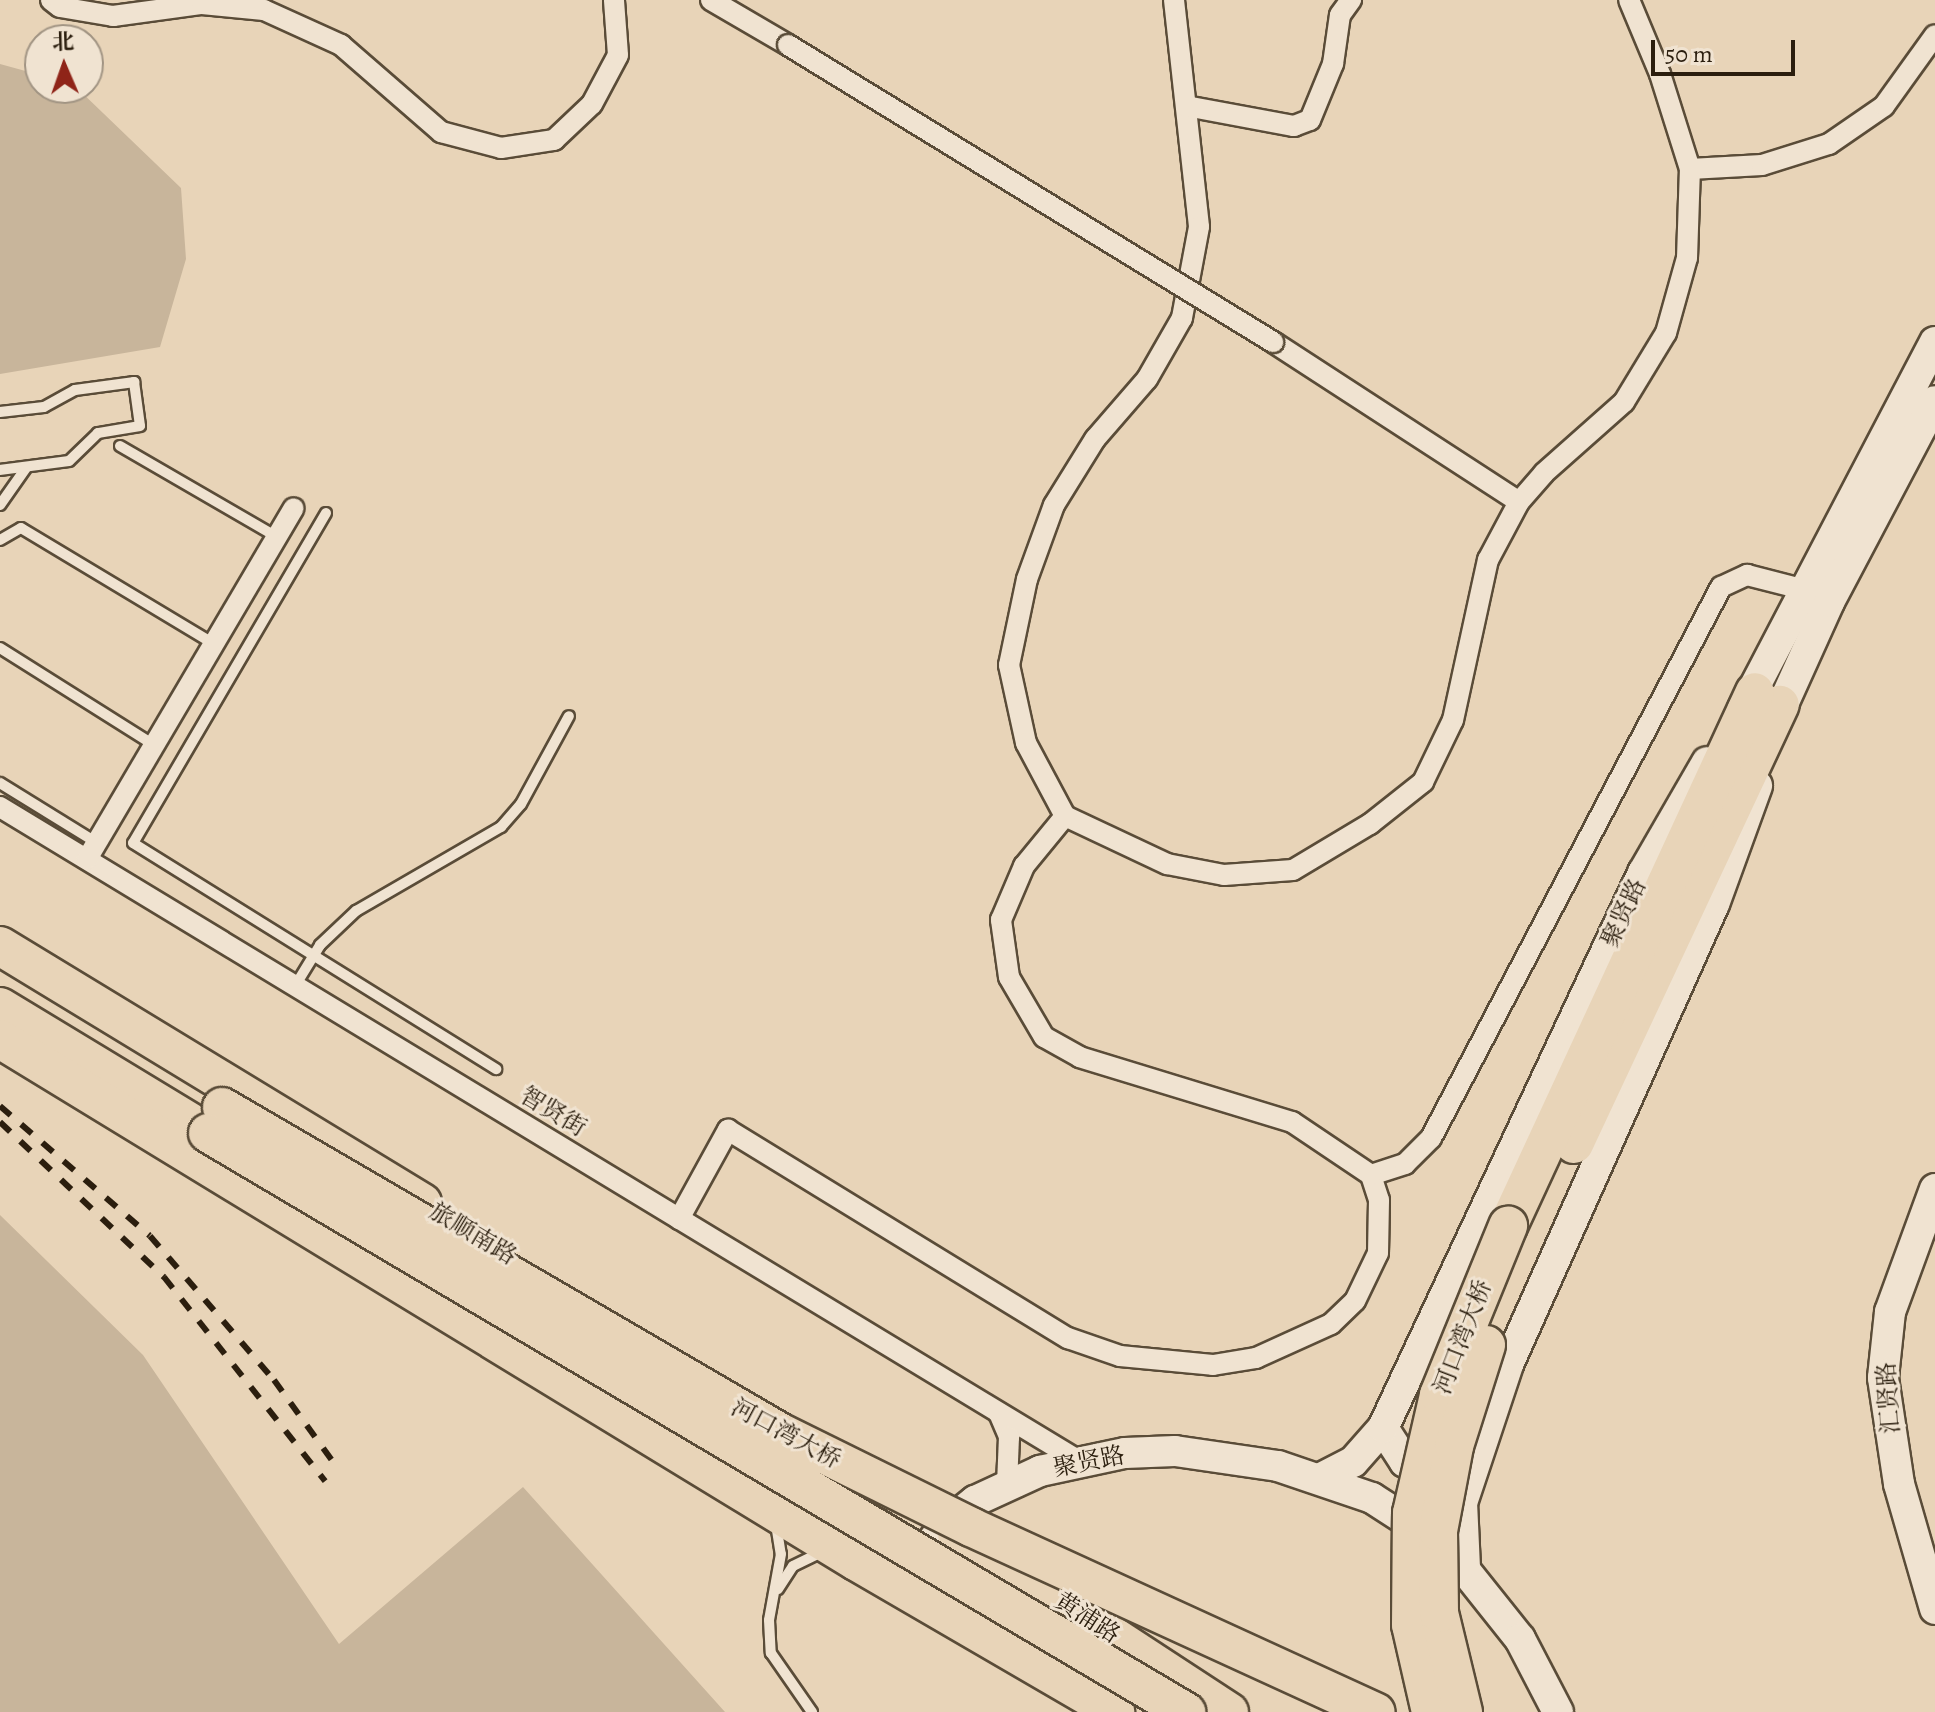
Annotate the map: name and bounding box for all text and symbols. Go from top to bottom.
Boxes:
north arrow [24,24,104,104]
scale bar [1655,24,1799,74]
text: 北 [52,27,75,57]
text: 50 m [1665,38,1713,70]
street label: 聚贤路 [1596,874,1652,952]
street label: 智贤街 [515,1081,591,1143]
street label: 旅顺南路 [424,1197,522,1271]
street label: 河口湾大桥 [1428,1276,1498,1398]
street label: 汇贤路 [1872,1361,1906,1435]
street label: 河口湾大桥 [726,1393,846,1475]
street label: 聚贤路 [1051,1441,1127,1483]
street label: 黄浦路 [1049,1586,1125,1650]

